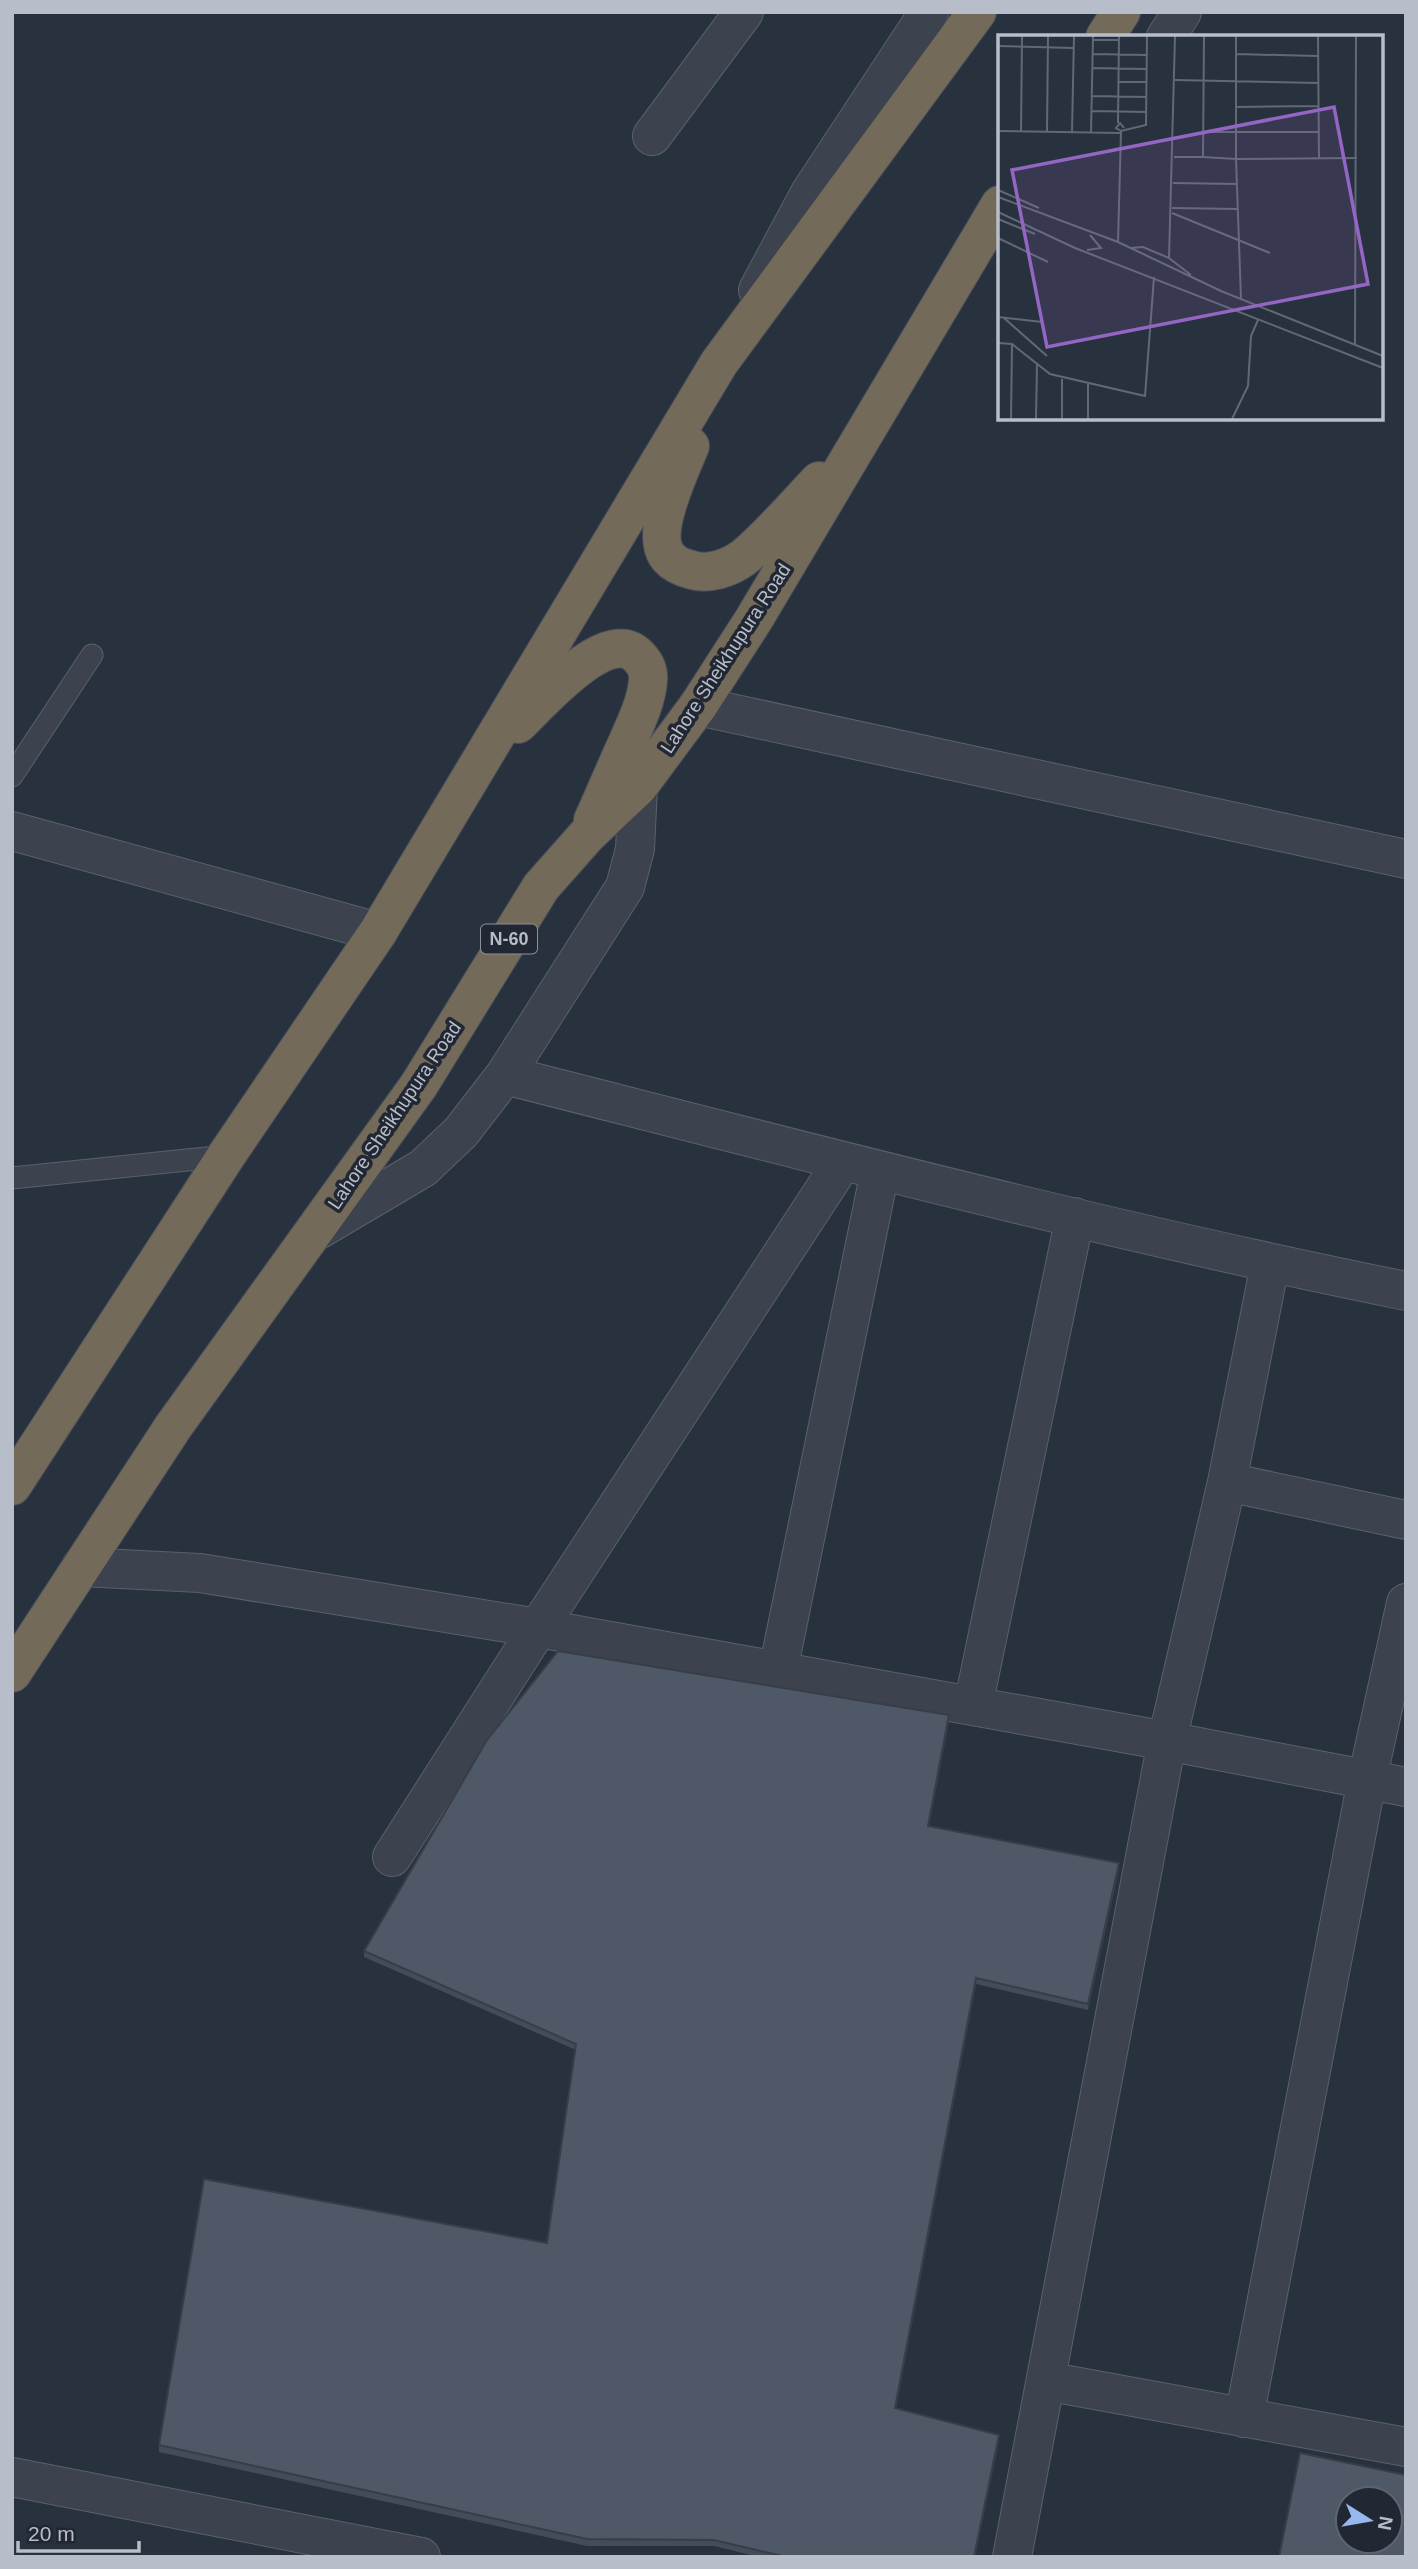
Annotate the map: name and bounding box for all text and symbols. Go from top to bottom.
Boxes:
inset map [998,35,1383,420]
street label: Lahore Sheikhupura Road [656,560,795,757]
road number: N-60 [481,924,537,954]
street label: Lahore Sheikhupura Road [324,1017,465,1213]
north arrow [1334,2485,1404,2555]
scale bar [18,2510,138,2554]
text: N [1374,2514,1397,2532]
text: 20 m [28,2522,75,2545]

